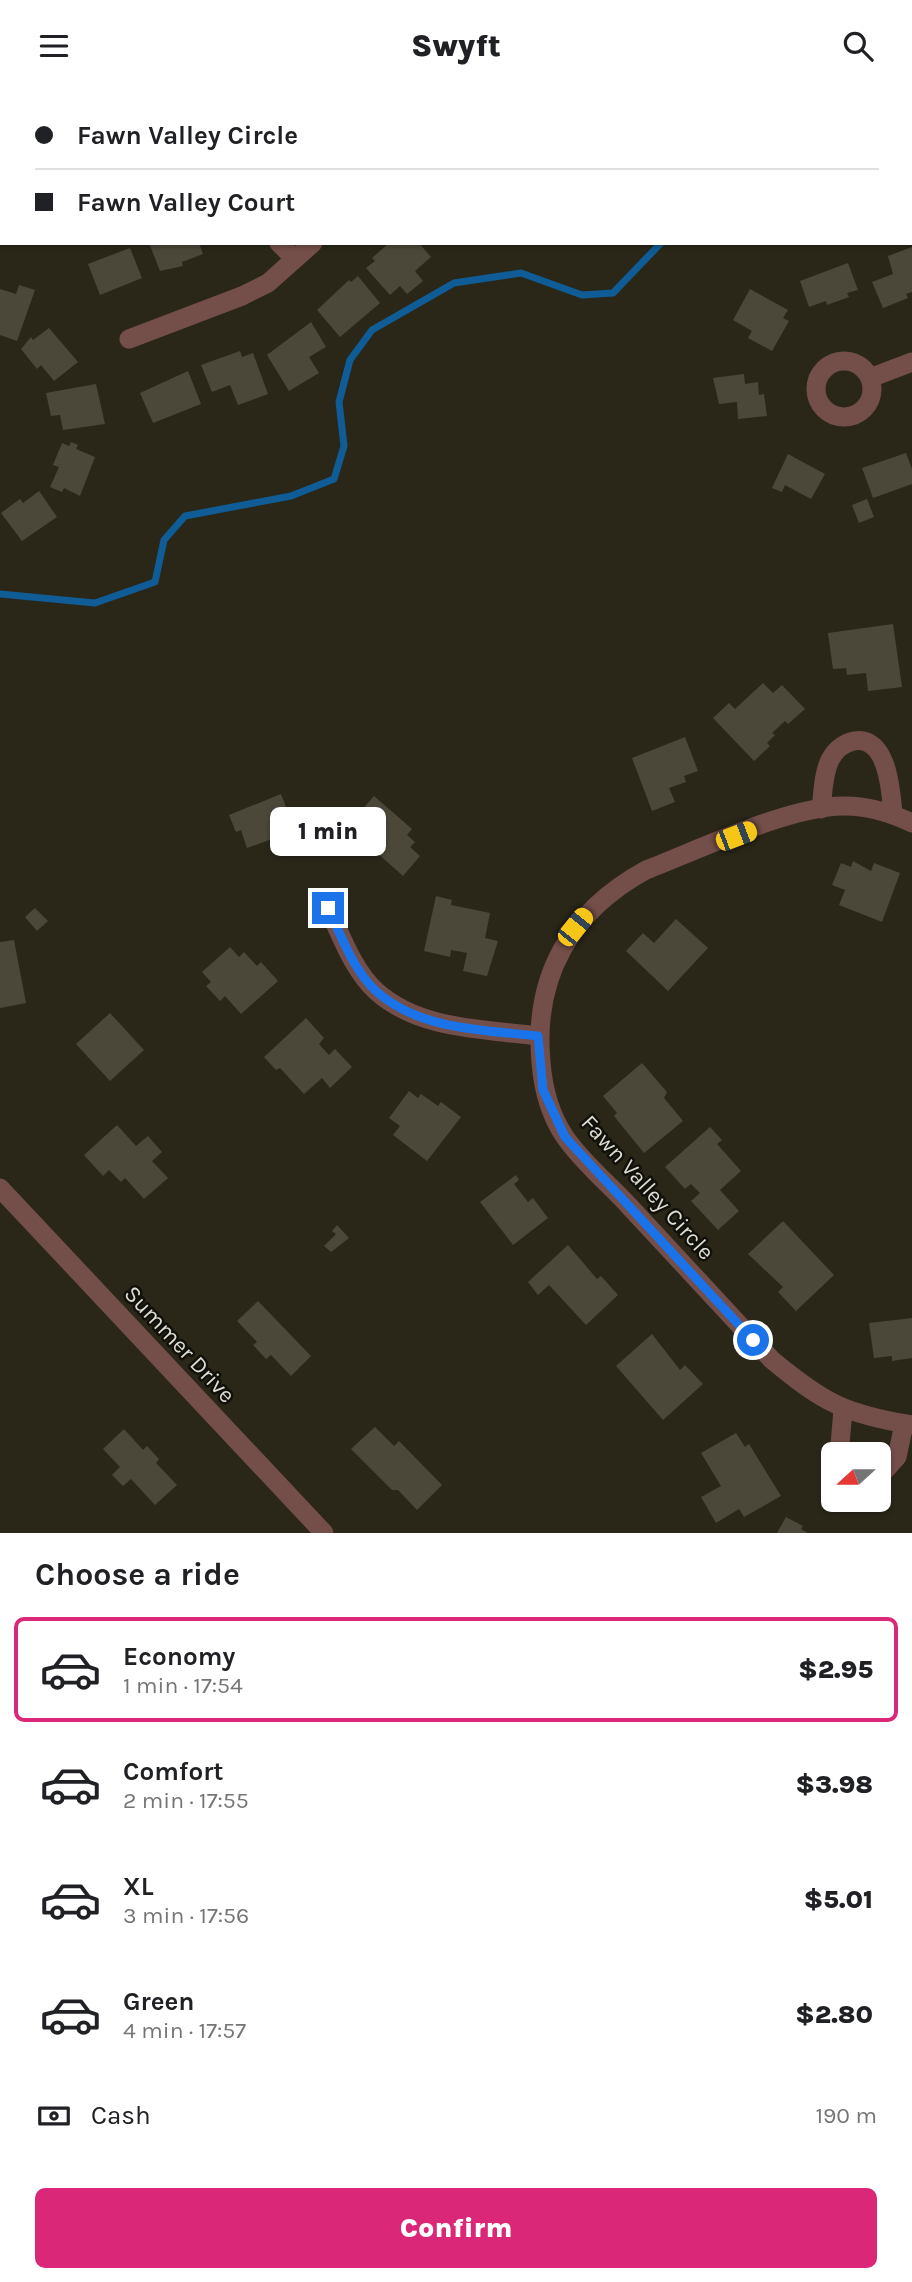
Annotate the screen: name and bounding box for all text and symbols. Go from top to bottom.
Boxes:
icon: menu [35,27,73,65]
text: Swyft [411,27,501,64]
icon: search [839,27,877,65]
text: Fawn Valley Circle [77,120,298,151]
text: Fawn Valley Court [77,187,295,218]
callout: 1 min [270,807,386,855]
text: 1 min [298,818,358,845]
car [713,819,760,853]
route end [312,892,344,924]
car [554,904,597,950]
street label: Fawn Valley Circle [576,1109,720,1265]
street label: Summer Drive [119,1280,241,1408]
route start [737,1324,769,1356]
north arrow [821,1442,891,1512]
map controls [821,1442,891,1512]
text: Choose a ride [35,1556,240,1593]
icon: car [39,1638,102,1701]
text: Economy [123,1641,235,1672]
text: $2.95 [798,1654,873,1685]
text: 1 min · 17:54 [123,1672,243,1699]
icon: car [39,1753,102,1816]
text: Comfort [123,1756,224,1787]
text: $3.98 [796,1769,873,1800]
text: 2 min · 17:55 [123,1787,249,1814]
icon: car [39,1868,102,1931]
text: XL [123,1871,154,1902]
text: $5.01 [804,1884,873,1915]
text: 3 min · 17:56 [123,1902,249,1929]
icon: car [39,1983,102,2046]
text: Green [123,1986,195,2017]
text: $2.80 [795,1999,873,2030]
text: 4 min · 17:57 [123,2017,246,2044]
icon: cash [35,2097,73,2135]
text: Cash [91,2100,151,2131]
text: 190 m [815,2102,877,2129]
button: Confirm [35,2188,877,2268]

